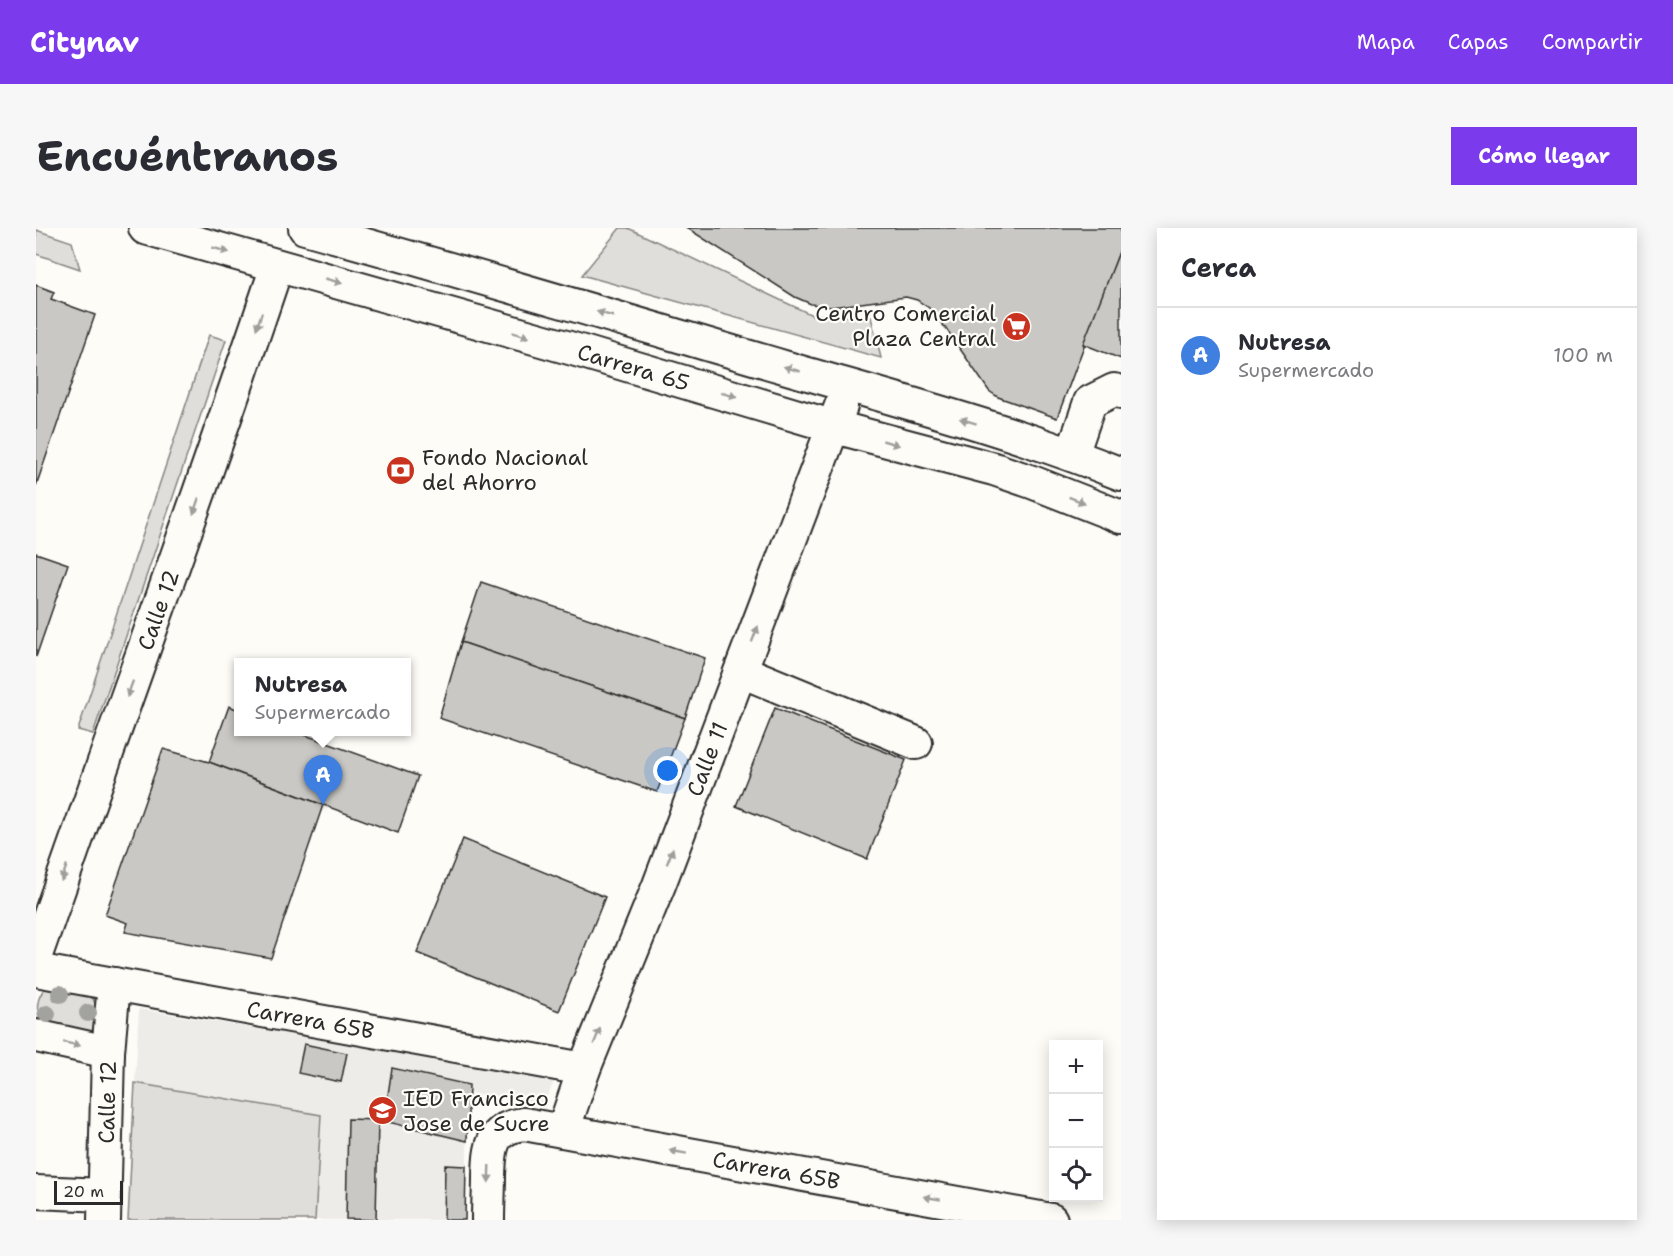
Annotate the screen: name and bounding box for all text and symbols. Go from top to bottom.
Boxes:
text: Citynav [30,23,139,61]
text: Mapa [1357,28,1415,56]
text: Capas [1448,28,1509,56]
text: Compartir [1542,28,1643,56]
button: Cómo llegar [1451,127,1637,185]
text: Encuéntranos [36,128,338,184]
one-way arrow [212,246,230,255]
text: Cerca [1181,250,1256,285]
one-way arrow [325,277,343,287]
place label: Centro Comercial Plaza Central [815,299,996,353]
one-way arrow [596,309,614,318]
supermarket icon: Centro Comercial Plaza Central [1001,310,1033,342]
one-way arrow [253,312,263,330]
text: Nutresa [1238,328,1331,357]
one-way arrow [512,330,530,340]
street label: Carrera 65 [574,337,693,398]
text: A [1193,342,1208,368]
text: 100 m [1553,342,1613,368]
text: Supermercado [1238,357,1374,383]
one-way arrow [783,364,801,373]
one-way arrow [720,391,738,400]
one-way arrow [959,416,977,425]
one-way arrow [882,438,901,448]
place label: Fondo Nacional del Ahorro [422,443,588,497]
bank icon: Fondo Nacional del Ahorro [385,454,417,486]
one-way arrow [1068,495,1086,505]
one-way arrow [190,497,200,515]
street label: Calle 12 [131,566,186,654]
one-way arrow [751,625,761,643]
popup [234,658,411,736]
text: Nutresa [254,670,347,699]
one-way arrow [124,680,134,698]
text: Supermercado [254,699,391,725]
street label: Calle 11 [680,718,735,800]
pin: A [304,756,342,805]
your location [653,756,682,785]
one-way arrow [666,846,676,864]
one-way arrow [59,864,69,882]
street label: Carrera 65B [245,994,376,1046]
one-way arrow [592,1027,602,1045]
one-way arrow [63,1039,81,1049]
map controls [1049,1040,1103,1202]
button: + [1049,1040,1103,1094]
street label: Calle 12 [92,1060,123,1144]
place label: IED Francisco Jose de Sucre [403,1084,550,1138]
button: − [1049,1094,1103,1148]
school or university icon: IED Francisco Jose de Sucre [366,1095,398,1127]
street label: Carrera 65B [710,1145,842,1196]
one-way arrow [668,1147,687,1156]
button: locate [1049,1148,1103,1202]
one-way arrow [485,1165,494,1184]
scale bar [54,1178,123,1206]
text: 20 m [63,1181,104,1202]
one-way arrow [922,1193,941,1202]

